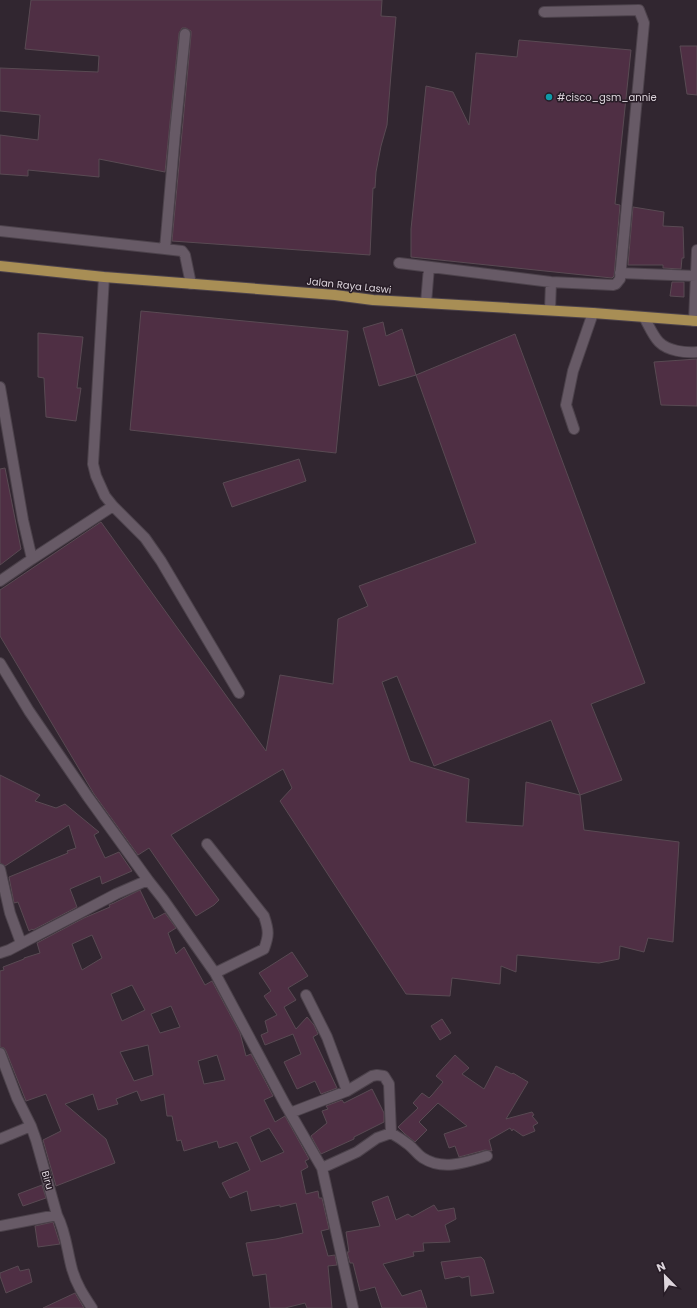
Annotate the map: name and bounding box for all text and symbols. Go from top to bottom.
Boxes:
place label: #cisco_gsm_annie [557,90,657,105]
marker: #cisco_gsm_annie [544,92,554,102]
street label: Jalan Raya Laswi [306,274,392,297]
street label: Biru [38,1169,57,1191]
north arrow [645,1256,685,1296]
text: N [654,1258,668,1276]

